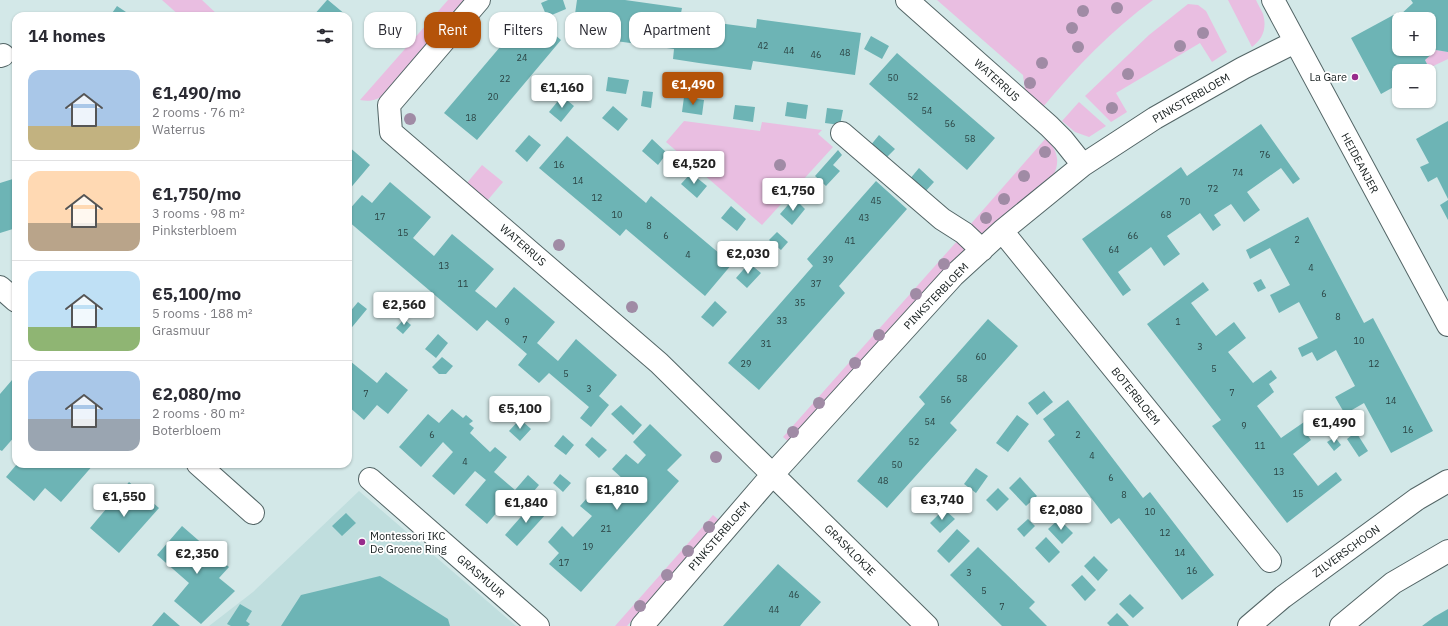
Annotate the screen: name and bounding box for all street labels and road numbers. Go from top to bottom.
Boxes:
street label: WATERRUS [971,56,1023,104]
street label: PINKSTERBLOEM [1150,70,1232,126]
street label: HEIDEANJER [1338,130,1382,196]
street label: WATERRUS [497,221,549,269]
street label: PINKSTERBLOEM [901,260,971,332]
street label: BOTERBLOEM [1109,364,1163,428]
street label: PINKSTERBLOEM [685,498,753,574]
street label: GRASKLOKJE [821,521,879,579]
street label: ZILVERSCHOON [1309,522,1383,580]
street label: GRASMUUR [454,551,508,601]

